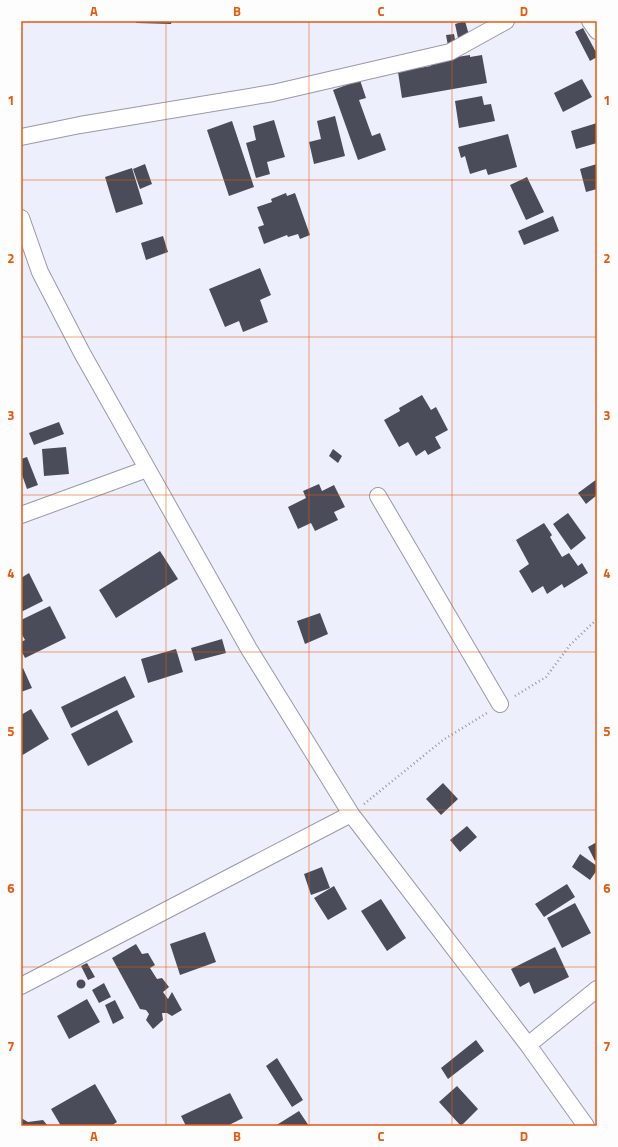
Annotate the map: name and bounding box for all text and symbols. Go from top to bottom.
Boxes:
text: A [90,1,98,21]
text: B [233,1,241,21]
text: C [377,1,385,21]
text: D [520,1,528,21]
text: 1 [7,90,15,110]
text: 1 [603,90,611,110]
text: 2 [7,248,15,268]
text: 2 [603,248,611,268]
text: 3 [7,405,15,425]
text: 3 [603,405,611,425]
text: 4 [7,563,15,583]
text: 4 [603,563,611,583]
text: 5 [7,721,15,741]
text: 5 [603,721,611,741]
text: 6 [7,878,15,898]
text: 6 [603,878,611,898]
text: 7 [7,1036,15,1056]
text: 7 [603,1036,611,1056]
text: A [90,1126,98,1146]
text: B [233,1126,241,1146]
text: C [377,1126,385,1146]
text: D [520,1126,528,1146]

